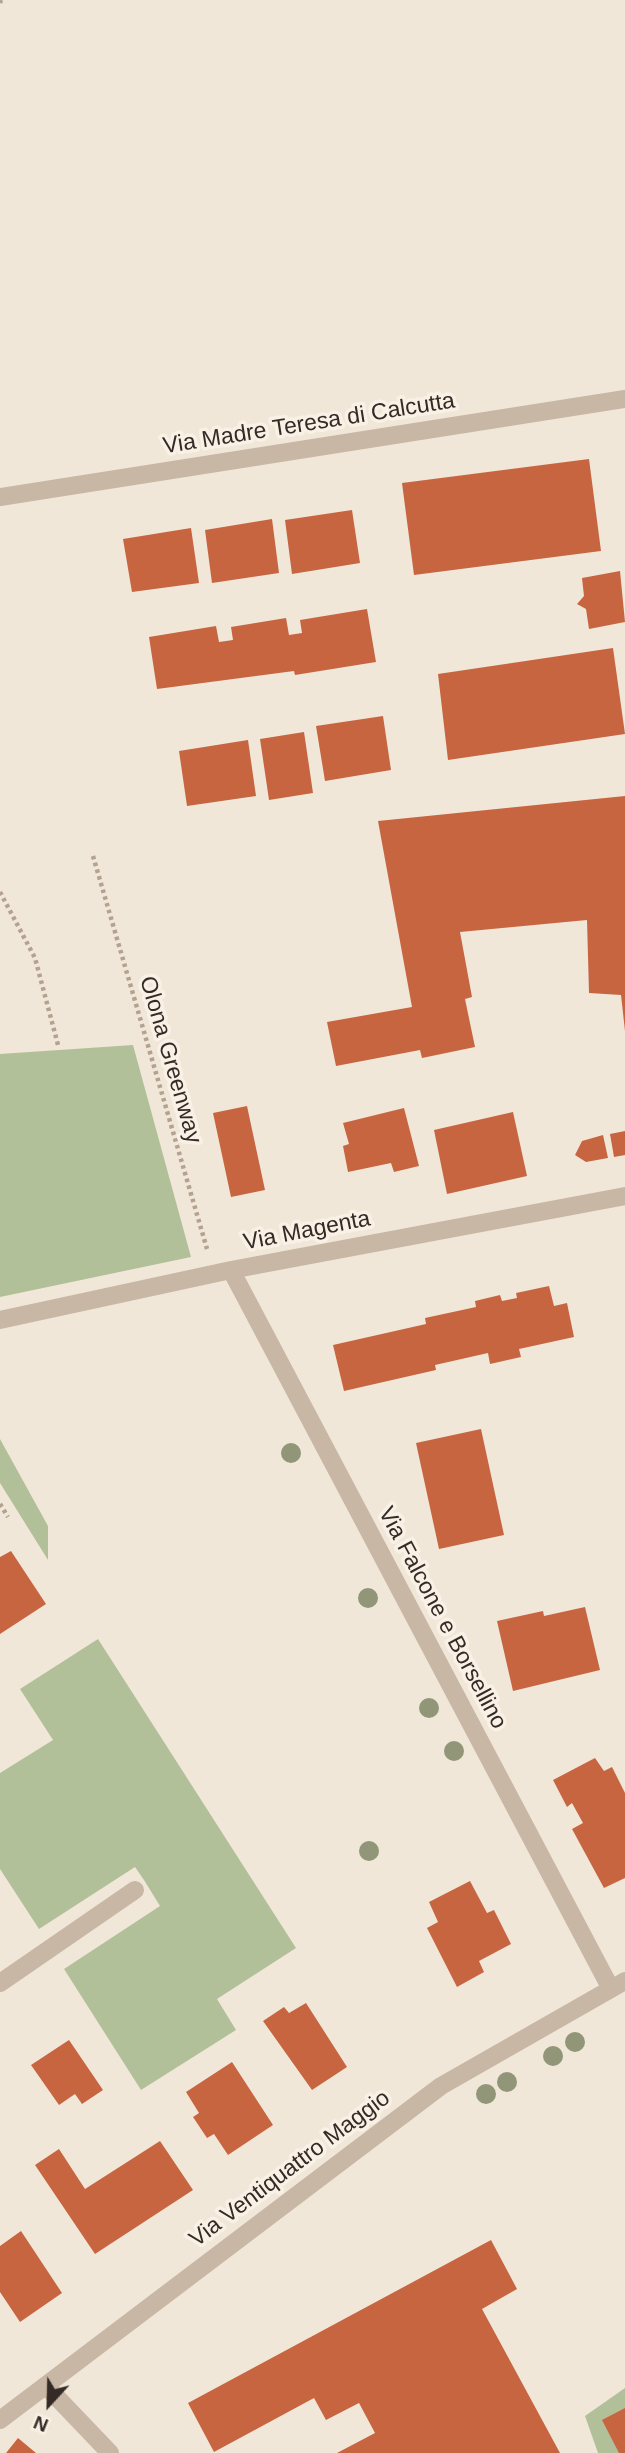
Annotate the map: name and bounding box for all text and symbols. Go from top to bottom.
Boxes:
street label: Via Madre Teresa di Calcutta [161,387,457,461]
street label: Olona Greenway [133,973,207,1147]
street label: Via Magenta [241,1205,373,1257]
street label: Via Falcone e Borsellino [372,1502,512,1734]
street label: Via Ventiquattro Maggio [184,2085,396,2253]
north arrow [14,2369,84,2439]
text: N [31,2412,51,2436]

